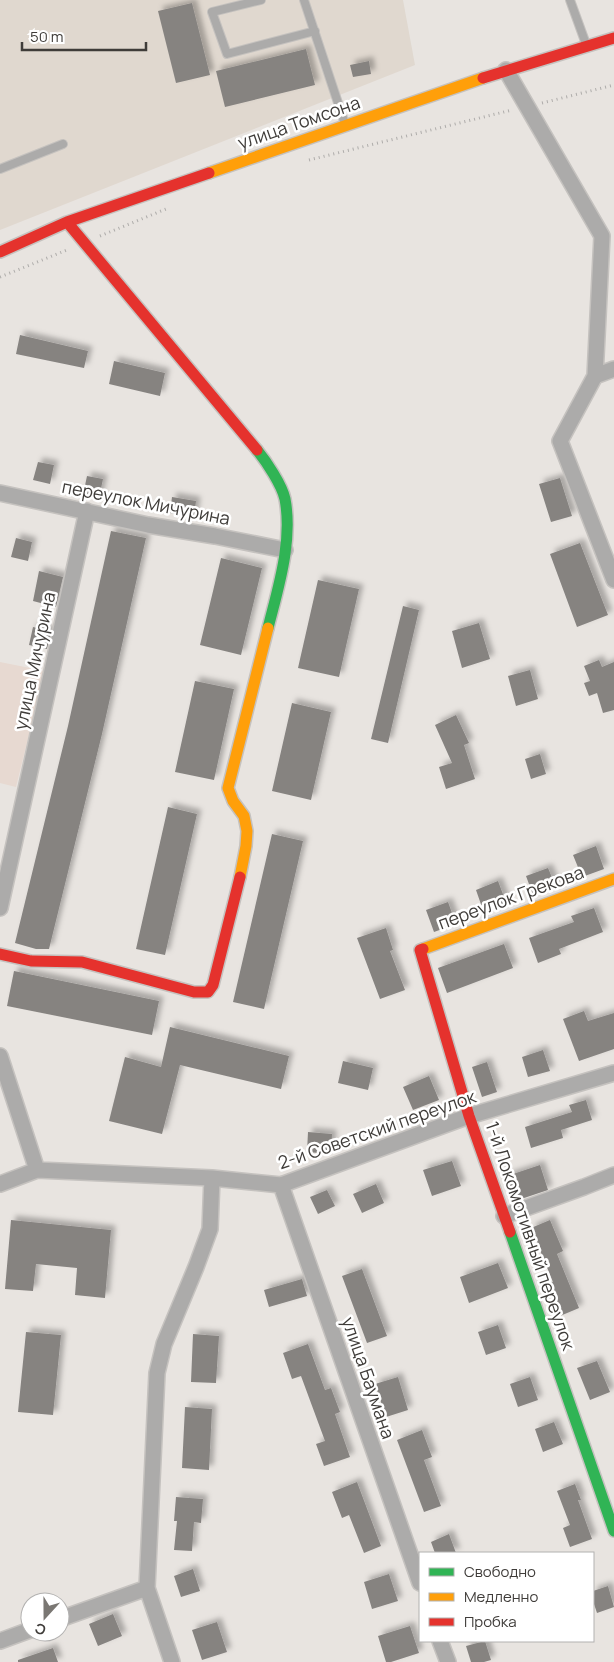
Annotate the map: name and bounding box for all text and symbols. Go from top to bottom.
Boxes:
scale bar [22,20,146,52]
text: 50 m [30,26,64,47]
street label: улица Томсона [234,90,363,154]
street label: переулок Мичурина [60,474,232,530]
street label: улица Мичурина [8,590,60,732]
street label: переулок Грекова [435,860,587,935]
street label: 2-й Советский переулок [274,1084,480,1174]
street label: 1-й Локомотивный переулок [480,1118,582,1354]
street label: улица Баумана [337,1314,401,1442]
legend [419,1552,594,1642]
text: Свободно [464,1561,536,1582]
text: Медленно [464,1586,538,1607]
north arrow [20,1592,70,1642]
text: Пробка [464,1611,517,1632]
text: С [32,1619,48,1640]

